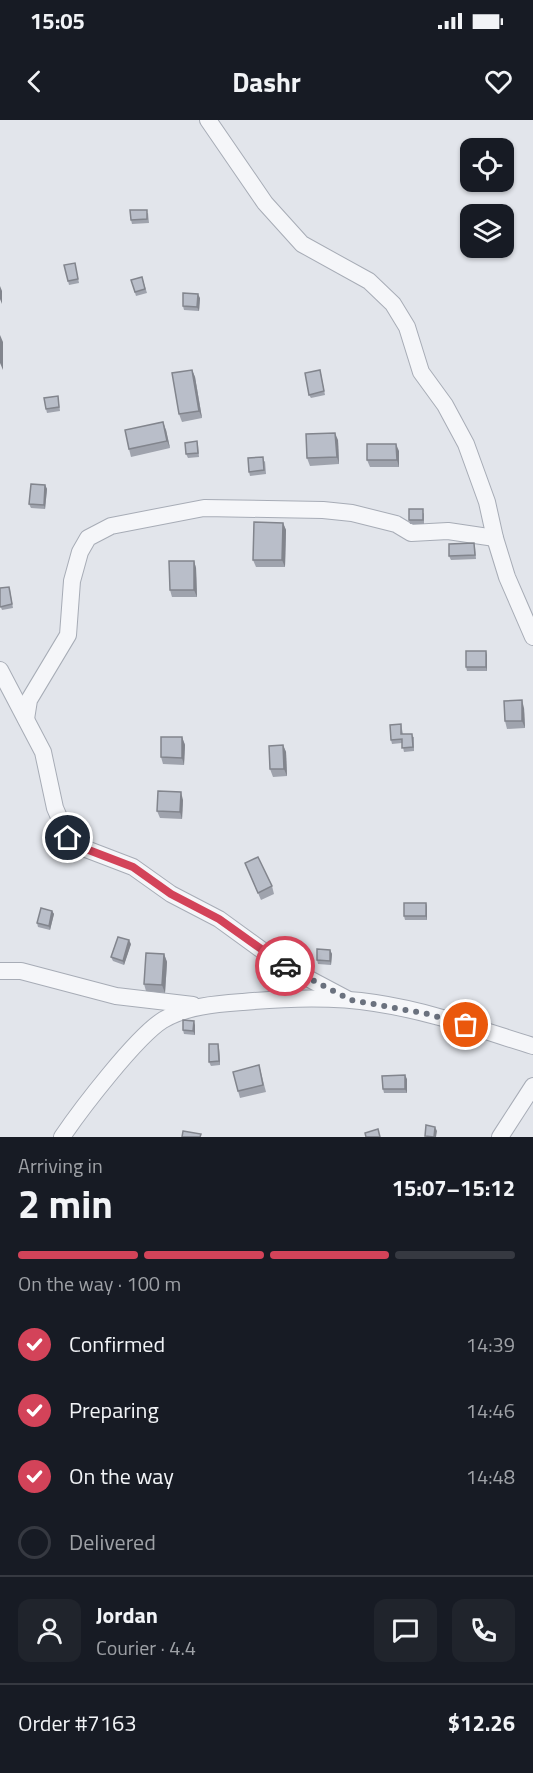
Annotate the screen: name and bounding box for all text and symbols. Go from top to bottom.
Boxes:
text: 15:05 [30,4,85,38]
text: Dashr [232,61,301,102]
icon: back [18,65,51,98]
icon: heart [482,65,515,98]
map controls [460,138,514,258]
button: locate [460,138,514,192]
button: layers [460,204,514,258]
pin [42,812,93,863]
icon: home [51,821,84,854]
courier [255,936,315,996]
icon: car [269,950,302,983]
pin [440,999,491,1050]
icon: bag [449,1008,482,1041]
text: Arriving in [18,1150,103,1181]
text: 15:07–15:12 [392,1171,515,1205]
text: 2 min [18,1174,113,1233]
text: On the way · 100 m [18,1268,181,1299]
text: Confirmed [69,1327,165,1361]
icon: check [18,1328,51,1361]
text: 14:39 [466,1329,515,1360]
text: Preparing [69,1393,159,1427]
icon: check [18,1394,51,1427]
text: 14:46 [466,1395,515,1426]
text: On the way [69,1459,174,1493]
icon: check [18,1460,51,1493]
text: 14:48 [466,1461,515,1492]
text: Delivered [69,1525,156,1559]
text: Jordan [96,1598,158,1632]
button: person [18,1599,81,1662]
button: chat [374,1599,437,1662]
button: phone [452,1599,515,1662]
text: Courier · 4.4 [96,1632,196,1663]
text: Order #7163 [18,1706,137,1740]
text: $12.26 [448,1706,515,1740]

